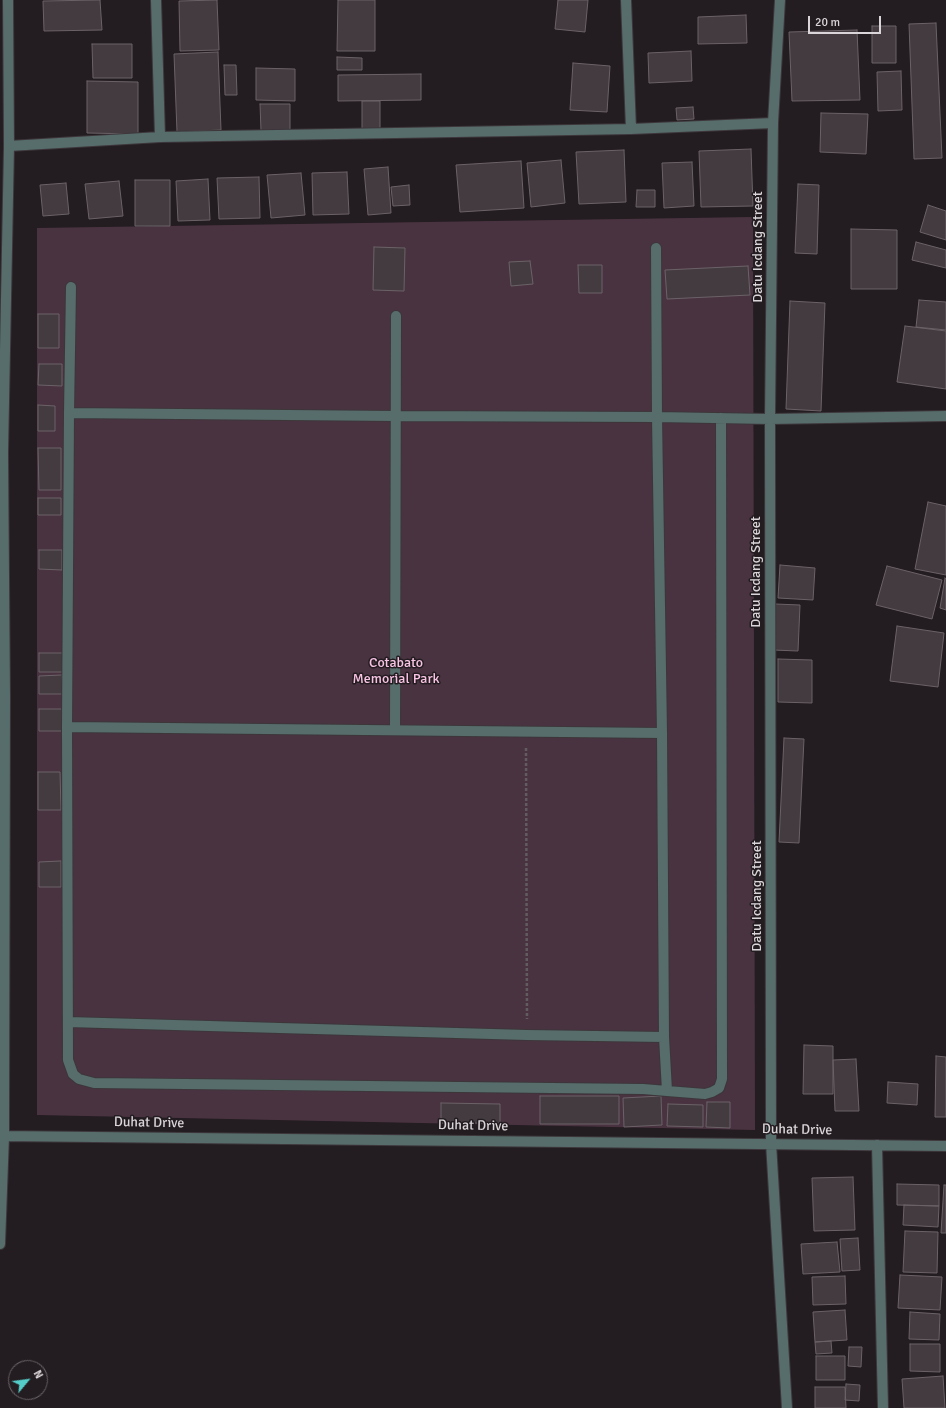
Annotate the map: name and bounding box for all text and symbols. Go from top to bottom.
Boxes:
scale bar [810,8,883,34]
text: 20 m [815,15,840,30]
street label: Datu Icdang Street [750,191,766,303]
street label: Datu Icdang Street [748,516,764,628]
park label: Cotabato Memorial Park [352,655,440,688]
street label: Datu Icdang Street [749,840,765,952]
street label: Duhat Drive [114,1114,184,1132]
street label: Duhat Drive [438,1117,508,1135]
street label: Duhat Drive [762,1121,832,1139]
north arrow [8,1360,48,1400]
text: N [31,1368,46,1381]

